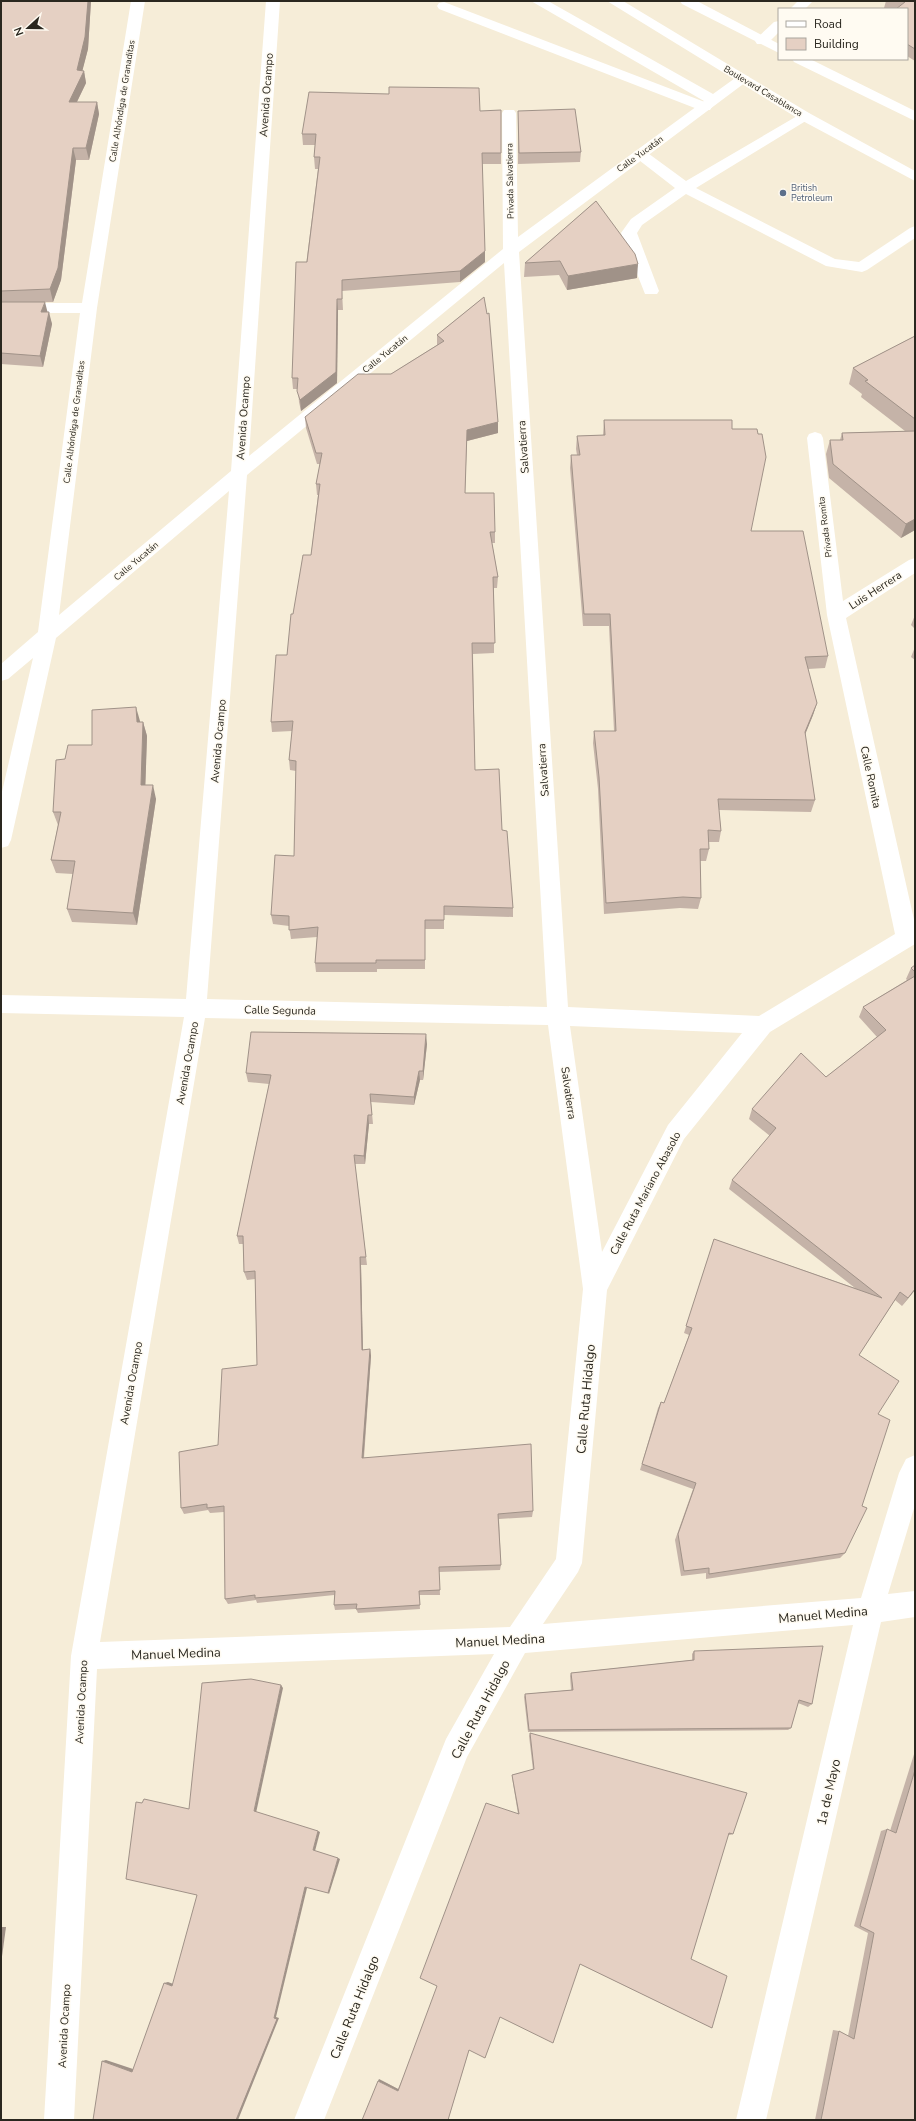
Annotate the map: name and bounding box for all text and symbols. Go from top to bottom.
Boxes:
north arrow [8,8,48,48]
legend [778,8,908,60]
text: Road [814,16,842,32]
text: N [11,25,28,38]
text: Building [814,36,859,52]
street label: Calle Alhóndiga de Granaditas [106,39,138,163]
street label: Avenida Ocampo [256,52,277,138]
street label: Boulevard Casablanca [721,63,805,119]
street label: Calle Yucatán [614,133,666,175]
street label: Privada Salvatierra [503,143,517,219]
place label: British Petroleum [791,182,833,204]
marker: British Petroleum [778,188,788,198]
street label: Calle Yucatán [360,332,410,376]
street label: Calle Alhóndiga de Granaditas [61,360,87,484]
street label: Avenida Ocampo [233,375,254,461]
street label: Salvatierra [514,420,533,474]
street label: Privada Romita [815,496,835,558]
street label: Calle Yucatán [111,539,161,583]
street label: Luis Herrera [846,568,905,613]
street label: Avenida Ocampo [207,698,230,784]
street label: Salvatierra [534,743,553,797]
street label: Calle Romita [857,745,884,810]
street label: Calle Segunda [244,1002,316,1019]
street label: Avenida Ocampo [173,1020,202,1106]
street label: Salvatierra [557,1066,580,1121]
street label: Calle Ruta Mariano Abasolo [606,1129,684,1258]
street label: Avenida Ocampo [117,1340,146,1426]
street label: Calle Ruta Hidalgo [572,1343,600,1455]
street label: Manuel Medina [778,1602,869,1628]
street label: Manuel Medina [455,1630,545,1652]
street label: Manuel Medina [131,1643,221,1665]
street label: Calle Ruta Hidalgo [447,1657,515,1762]
street label: Avenida Ocampo [72,1660,91,1745]
street label: 1a de Mayo [813,1757,845,1827]
street label: Calle Ruta Hidalgo [326,1953,384,2062]
street label: Avenida Ocampo [55,1984,74,2069]

